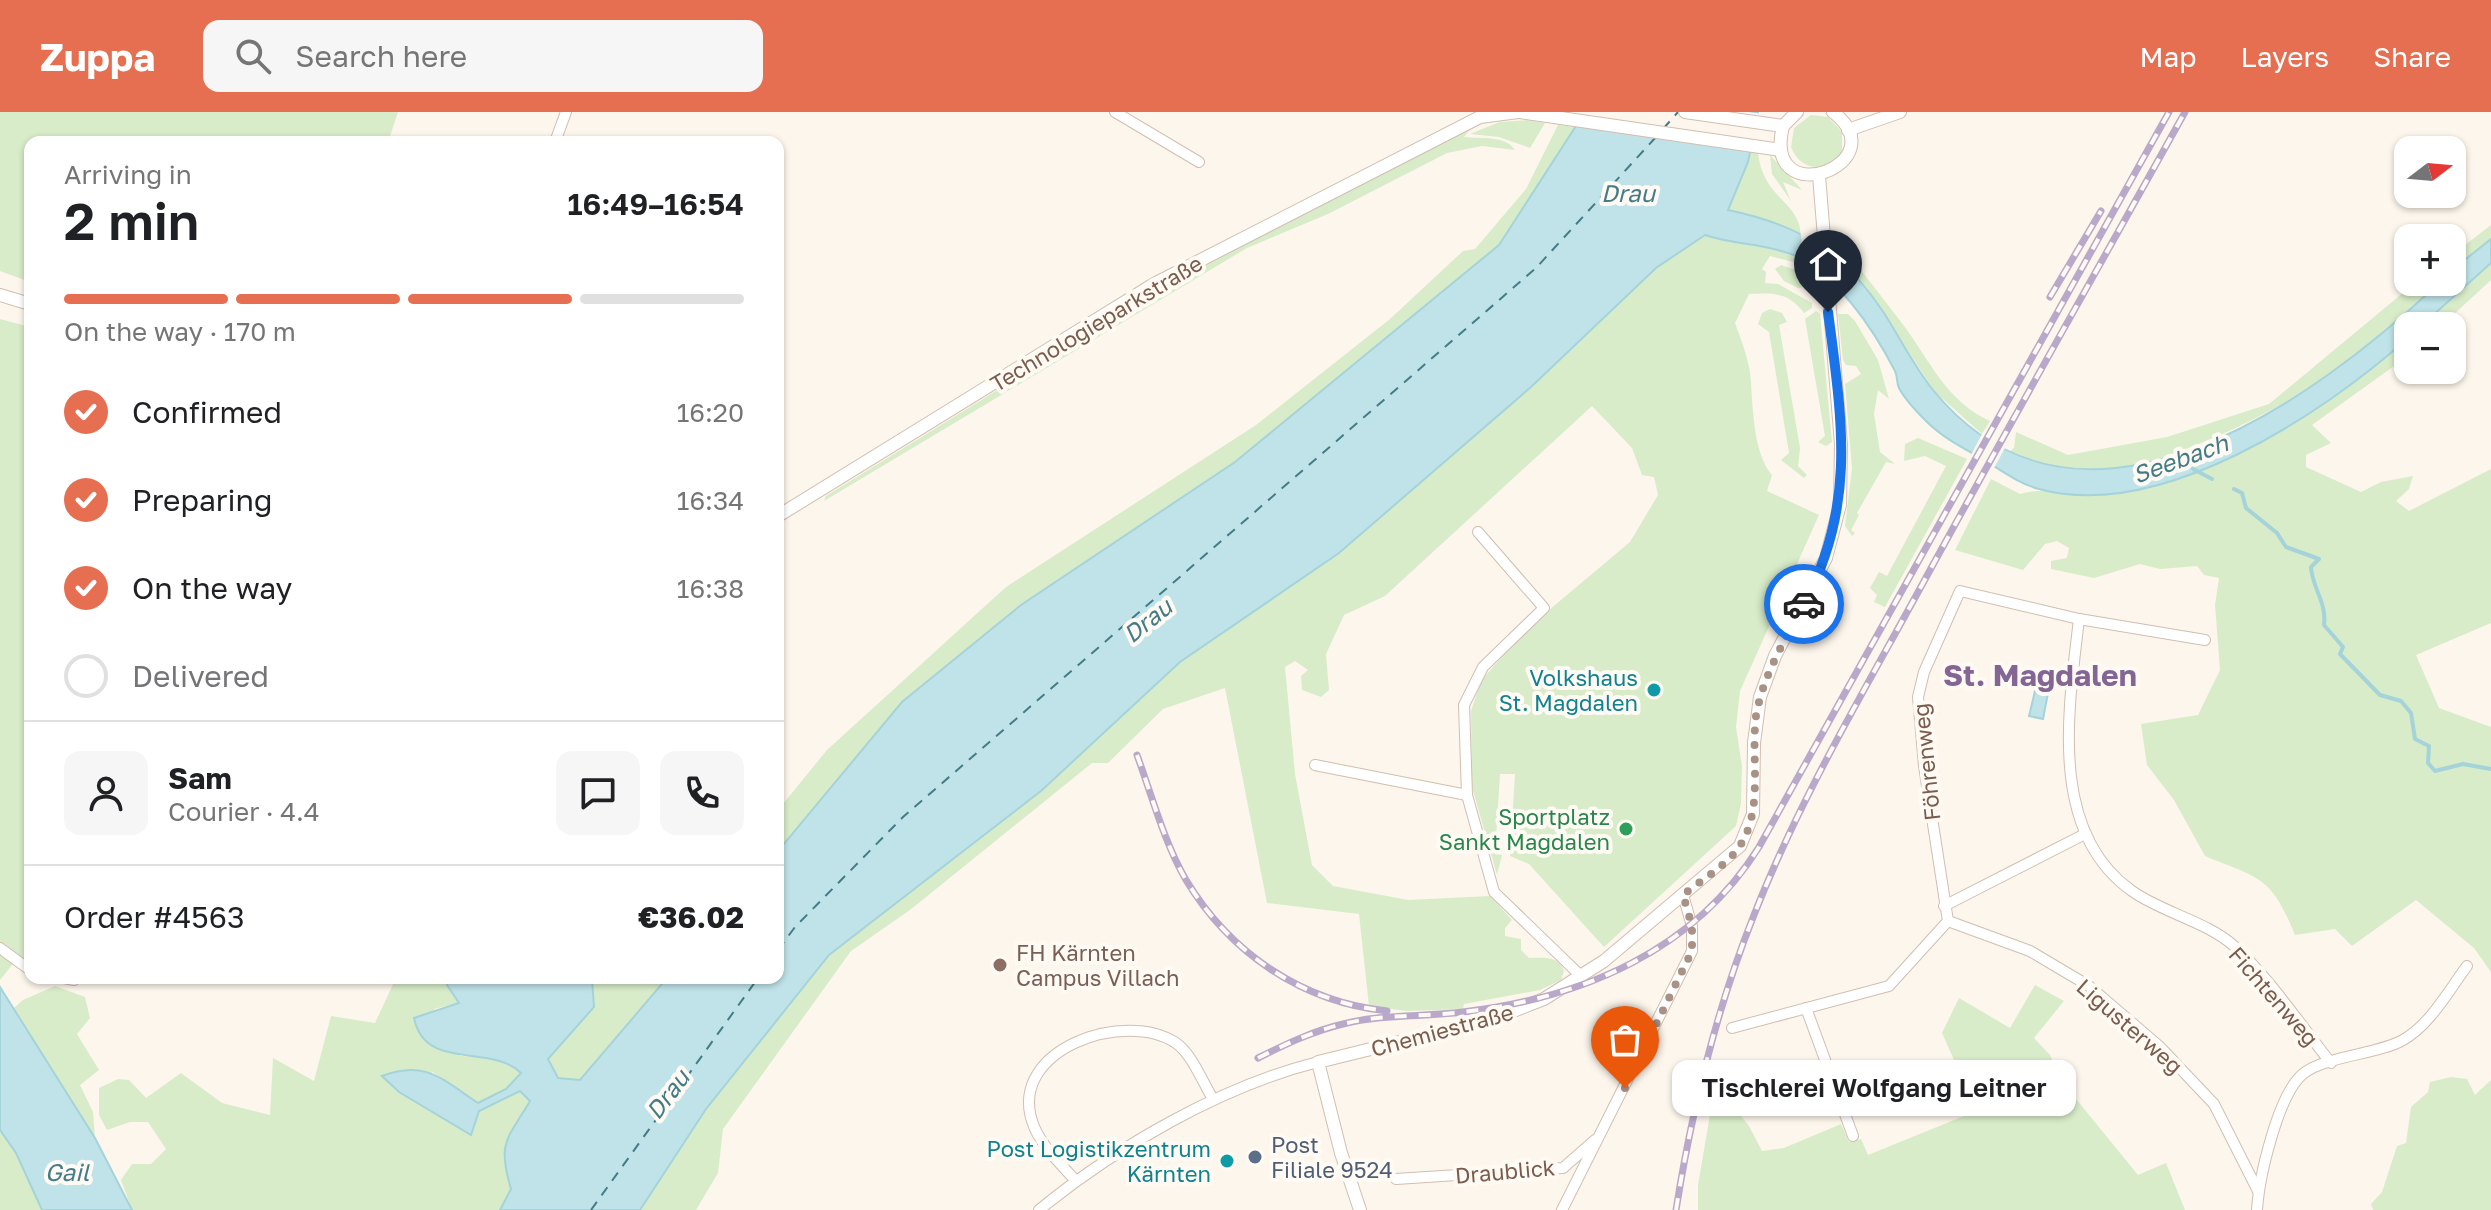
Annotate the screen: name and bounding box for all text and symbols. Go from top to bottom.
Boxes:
search box [203,20,763,92]
text: Zuppa [40,34,155,79]
icon: search [231,34,275,78]
text: Search here [295,38,467,74]
text: Map [2139,40,2197,73]
text: Layers [2241,40,2329,73]
text: Share [2373,40,2451,73]
north arrow [2394,136,2466,208]
map controls [2394,136,2466,384]
text: Arriving in [64,159,192,190]
water label: Drau [1601,178,1656,207]
text: 16:49–16:54 [567,186,744,222]
text: 2 min [64,189,199,251]
button: + [2394,224,2466,296]
pin [1794,230,1862,312]
icon: home [1806,242,1850,286]
street label: Technologieparkstraße [985,249,1207,397]
button: − [2394,312,2466,384]
text: On the way · 170 m [64,316,296,347]
icon: check [64,390,108,434]
text: Confirmed [132,394,282,430]
text: 16:20 [677,397,744,428]
water label: Seebach [2128,427,2233,489]
icon: check [64,478,108,522]
text: Preparing [132,482,273,518]
text: 16:34 [677,485,744,516]
courier [1764,564,1844,644]
icon: check [64,566,108,610]
text: On the way [132,570,292,606]
text: 16:38 [677,573,744,604]
icon: car [1782,582,1826,626]
water label: Drau [1117,591,1178,648]
district label: St. Magdalen [1943,657,2137,693]
text: Delivered [132,658,269,694]
place label: Volkshaus St. Magdalen [1499,664,1638,716]
marker: Volkshaus St. Magdalen [1645,681,1663,699]
street label: Föhrenweg [1906,702,1946,822]
button: person [64,751,148,835]
button: chat [556,751,640,835]
button: phone [660,751,744,835]
text: Sam [168,760,232,796]
text: Courier · 4.4 [168,796,320,827]
place label: Sportplatz Sankt Magdalen [1439,803,1610,855]
marker: Sportplatz Sankt Magdalen [1617,820,1635,838]
text: Order #4563 [64,899,244,935]
text: €36.02 [638,899,744,935]
place label: FH Kärnten Campus Villach [1016,939,1180,991]
street label: Fichtenweg [2223,941,2325,1051]
marker: FH Kärnten Campus Villach [991,956,1009,974]
street label: Ligusterweg [2072,973,2188,1079]
street label: Chemiestraße [1368,998,1516,1062]
pin [1591,1006,1659,1088]
icon: bag [1603,1018,1647,1062]
callout: Tischlerei Wolfgang Leitner [1673,1060,2077,1116]
water label: Drau [639,1063,696,1124]
text: Tischlerei Wolfgang Leitner [1701,1072,2047,1103]
place label: Post Filiale 9524 [1271,1131,1393,1183]
place label: Post Logistikzentrum Kärnten [986,1135,1211,1187]
marker: Post Filiale 9524 [1246,1148,1264,1166]
marker: Post Logistikzentrum Kärnten [1218,1152,1236,1170]
street label: Draublick [1454,1153,1556,1189]
water label: Gail [45,1157,91,1186]

